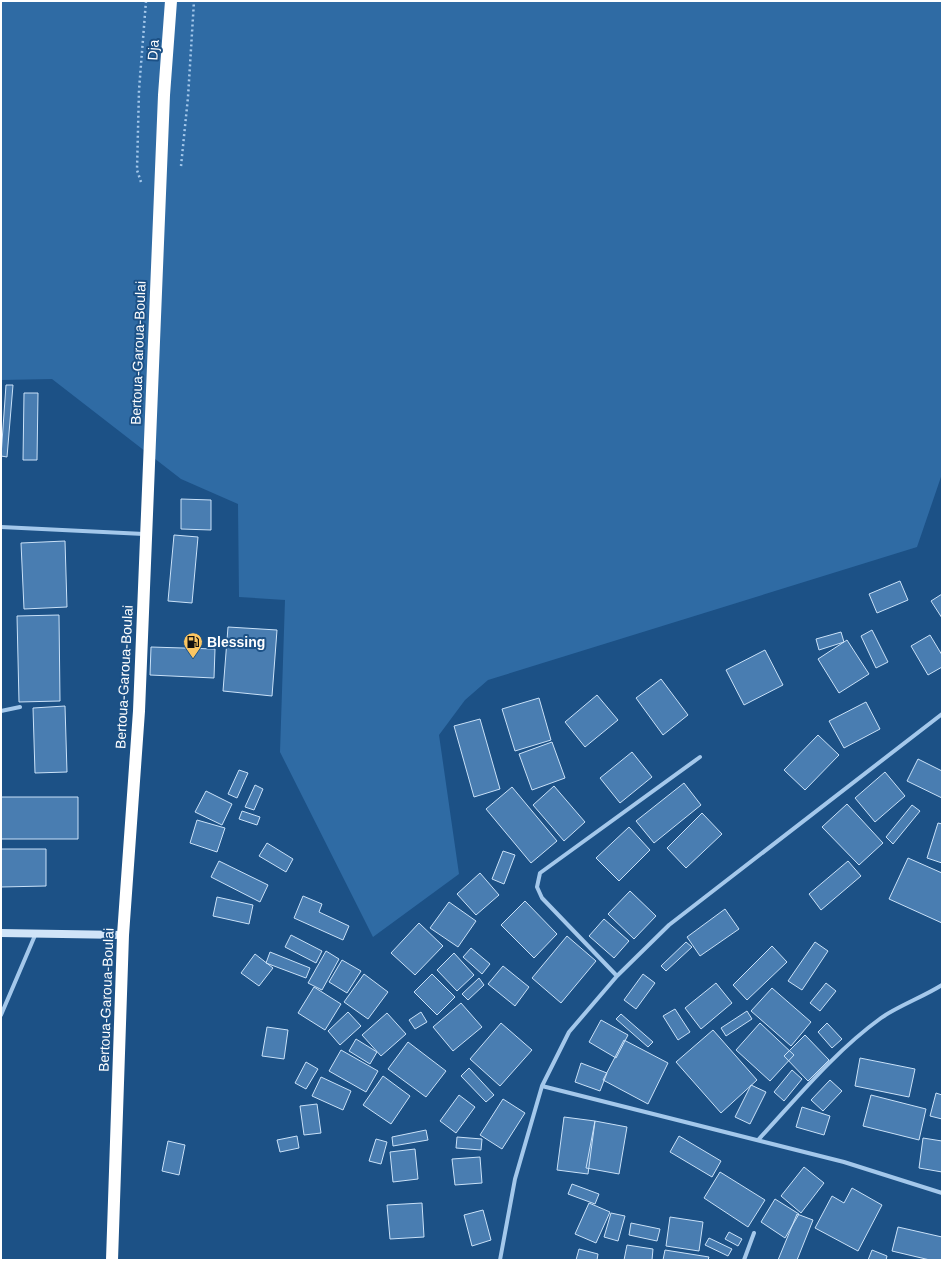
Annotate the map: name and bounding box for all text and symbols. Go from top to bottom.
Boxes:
street label: Dja [144,39,162,61]
street label: Bertoua-Garoua-Boulai [127,281,149,425]
street label: Bertoua-Garoua-Boulai [112,605,136,749]
fuel station icon: Blessing [182,631,204,659]
place label: Blessing [207,634,265,650]
street label: Bertoua-Garoua-Boulai [95,928,117,1072]

